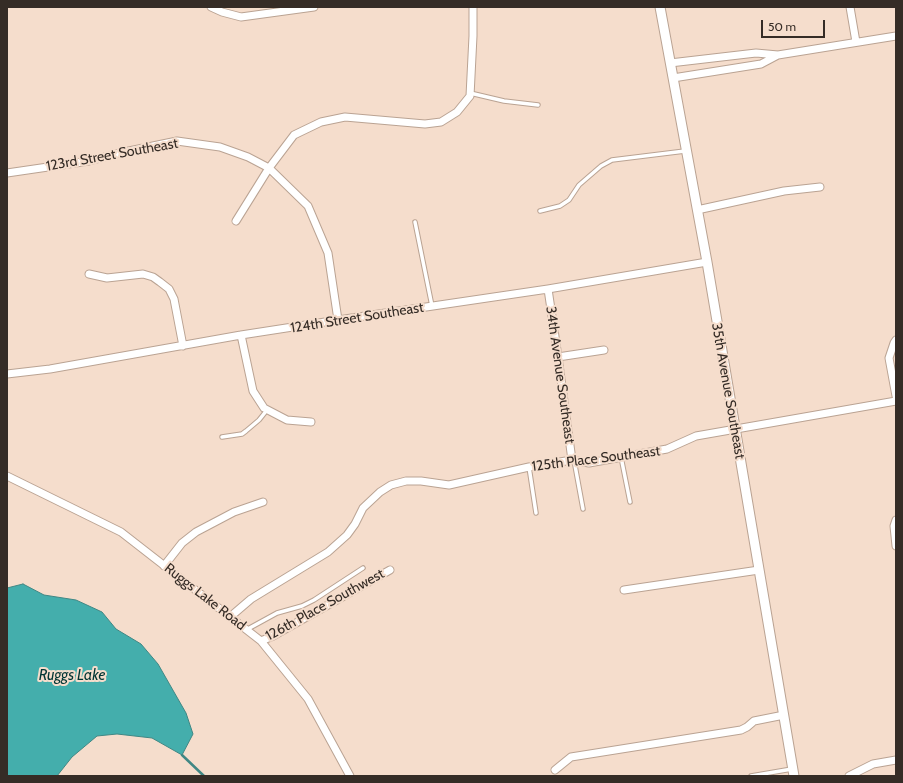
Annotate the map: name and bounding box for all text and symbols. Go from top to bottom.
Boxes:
scale bar [763,12,827,38]
text: 50 m [768,19,796,34]
street label: 123rd Street Southeast [45,135,179,175]
street label: 124th Street Southeast [289,299,425,337]
street label: 34th Avenue Southeast [542,305,578,445]
street label: 35th Avenue Southeast [708,322,748,460]
street label: 125th Place Southeast [531,443,661,475]
street label: Ruggs Lake Road [161,560,249,634]
street label: 126th Place Southwest [263,565,387,645]
water label: Ruggs Lake [39,667,105,685]

